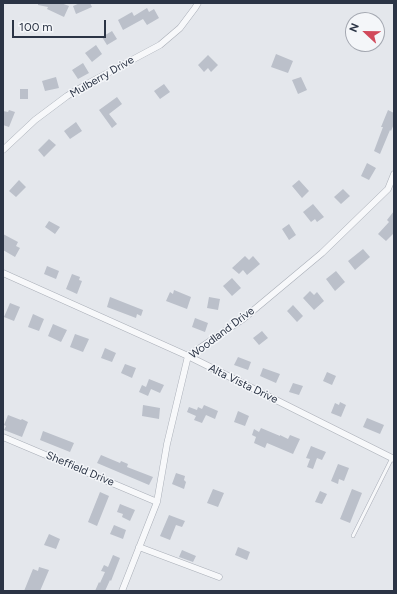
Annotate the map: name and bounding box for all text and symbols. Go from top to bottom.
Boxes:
scale bar [14,12,108,38]
north arrow [345,12,385,52]
text: 100 m [19,20,53,34]
text: N [347,21,362,34]
street label: Mulberry Drive [68,53,136,101]
street label: Woodland Drive [187,304,257,362]
street label: Alta Vista Drive [206,362,280,406]
street label: Sheffield Drive [44,449,116,489]

